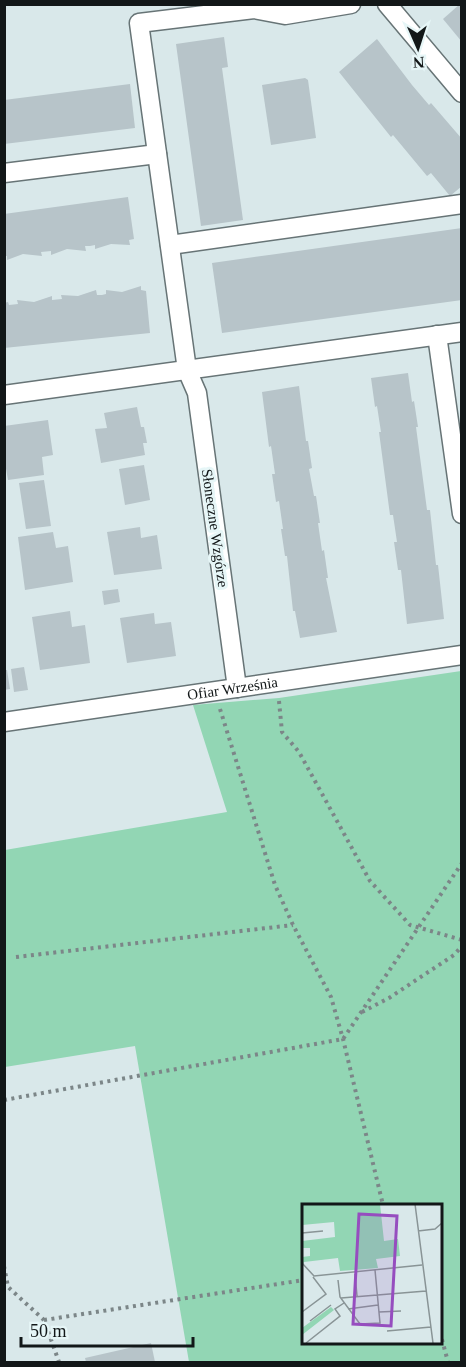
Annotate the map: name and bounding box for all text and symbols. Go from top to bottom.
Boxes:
north arrow [388,18,448,78]
text: N [412,54,425,71]
street label: Słoneczne Wzgórze [199,468,231,588]
street label: Ofiar Września [186,674,279,703]
inset map [302,1204,442,1343]
scale bar [21,1310,194,1348]
text: 50 m [30,1321,67,1341]

